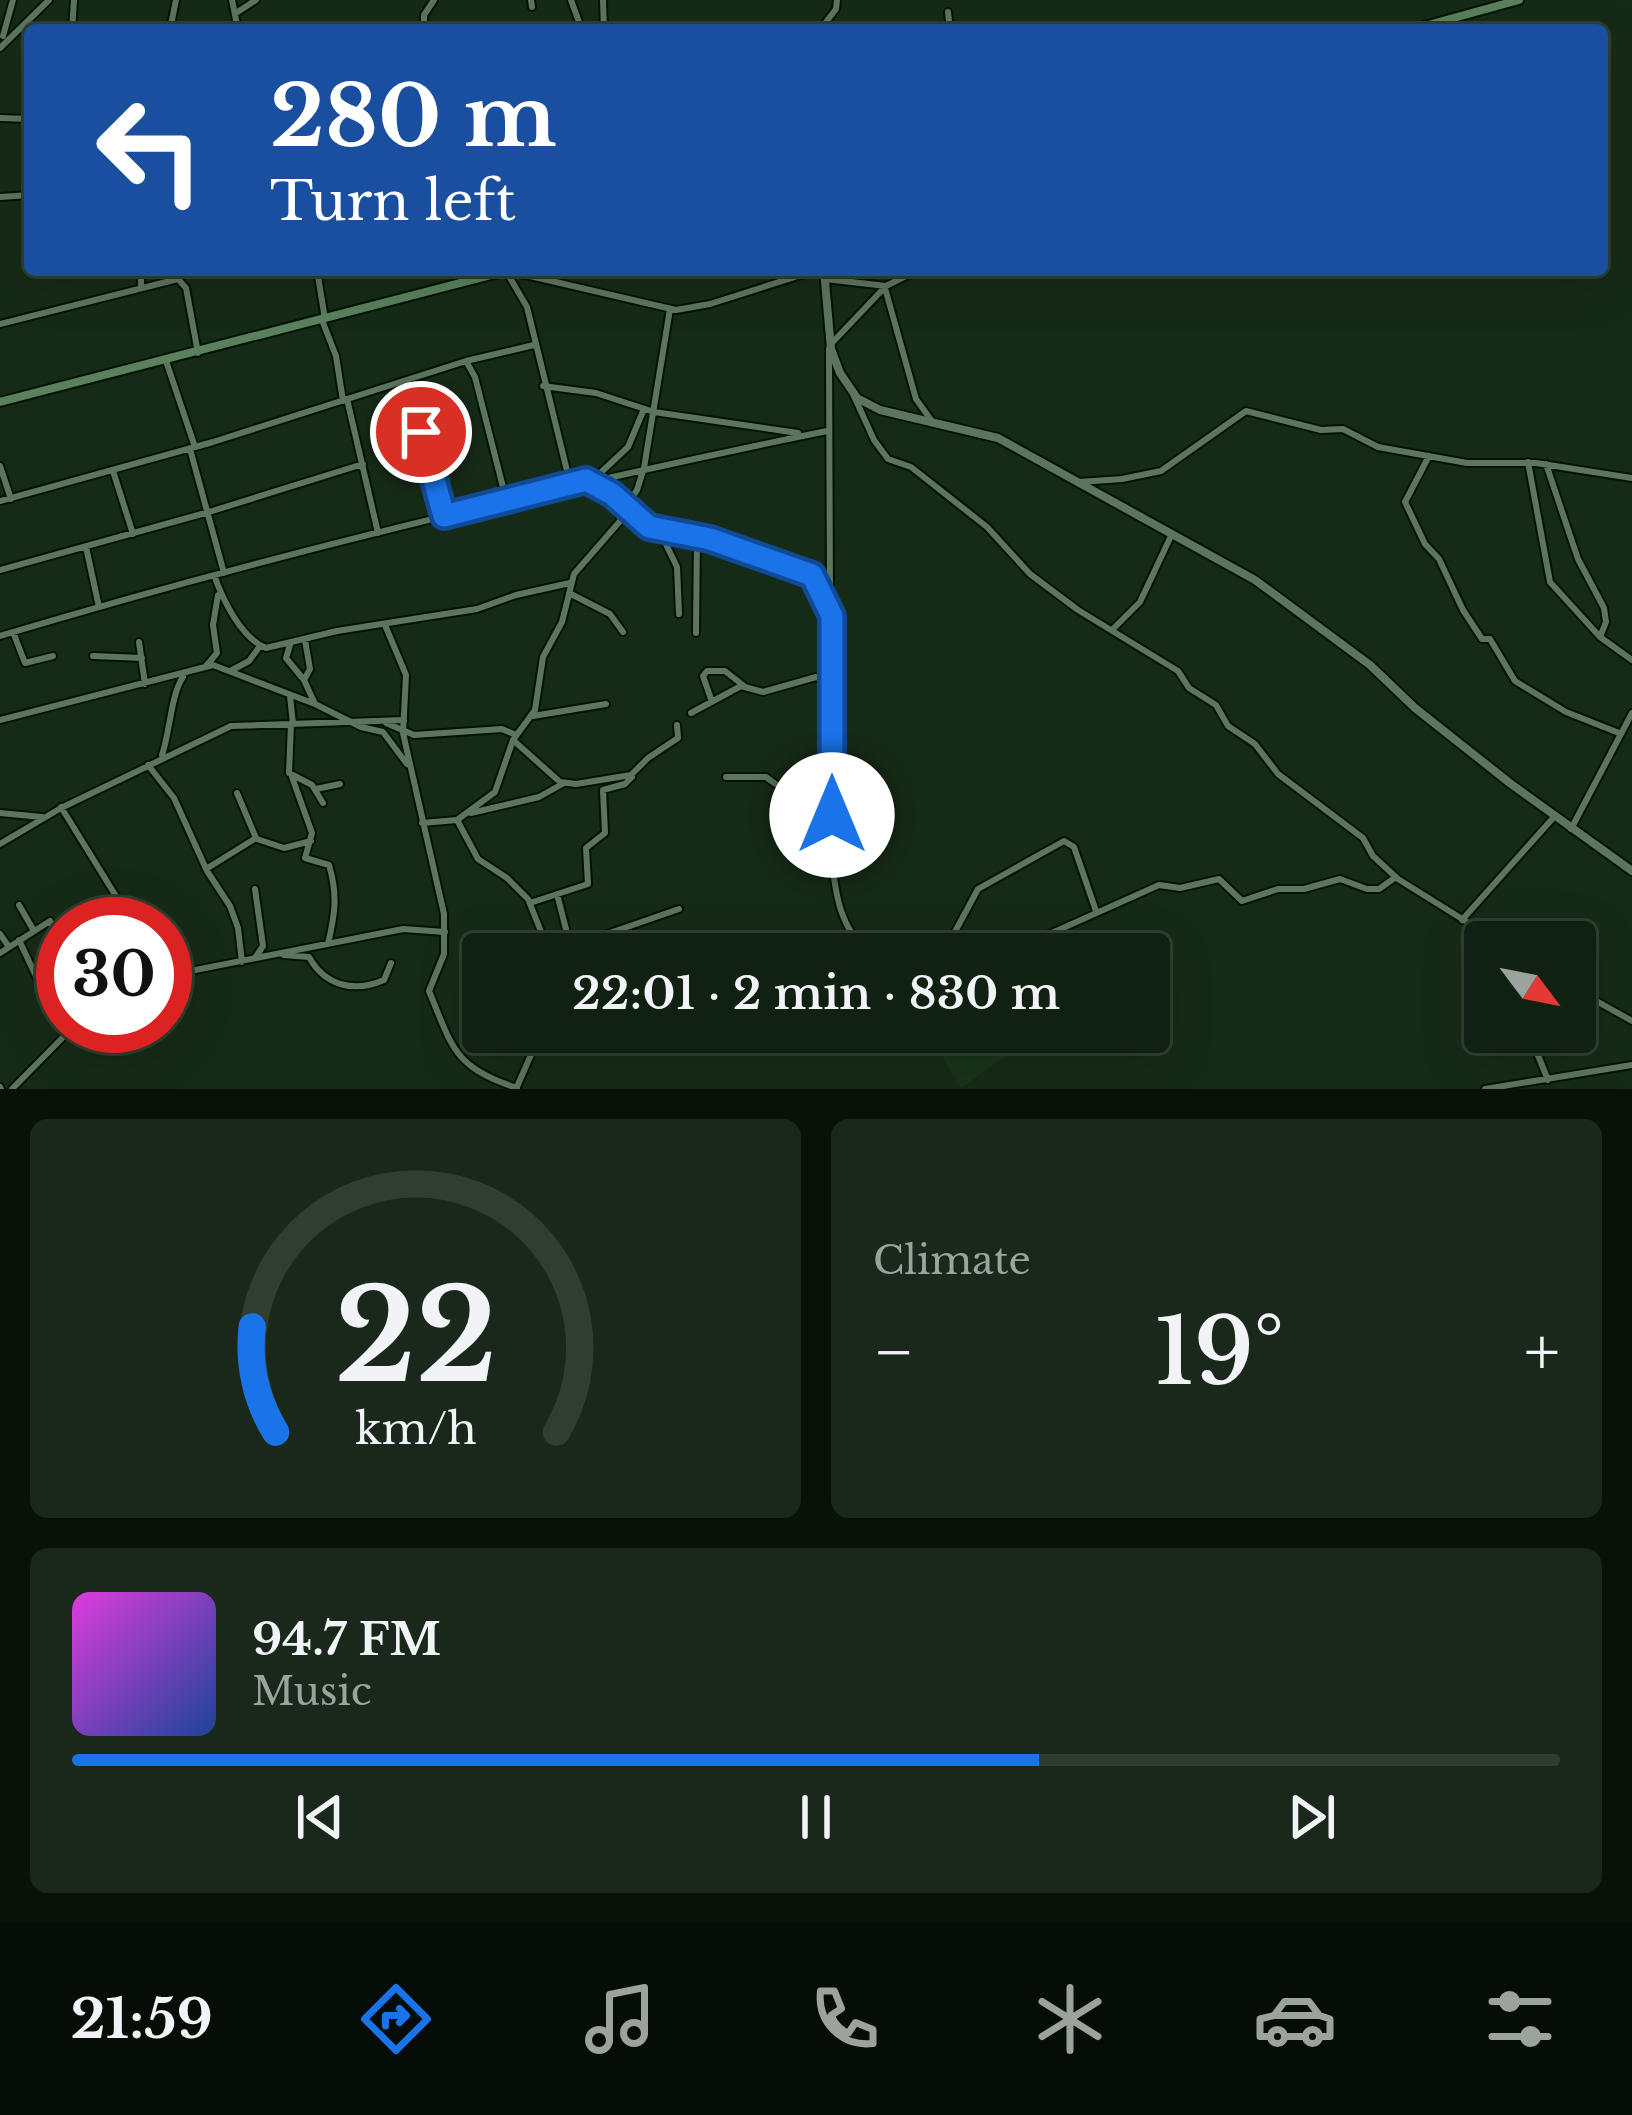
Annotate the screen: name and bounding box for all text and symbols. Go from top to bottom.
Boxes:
text: 280 m [270,65,557,169]
icon: left [72,72,228,228]
text: Turn left [270,168,516,235]
pin [370,381,472,483]
icon: arrive [388,399,454,465]
position arrow [769,752,895,878]
speed limit sign: 30 [36,897,192,1053]
north arrow [1464,921,1596,1053]
map controls [1464,921,1596,1053]
text: 22:01 · 2 min · 830 m [572,965,1060,1021]
text: Climate [873,1236,1031,1285]
text: 22 [334,1260,497,1415]
text: 19° [1154,1297,1284,1408]
text: − [873,1311,915,1393]
text: + [1524,1311,1560,1393]
text: km/h [355,1401,476,1455]
text: 94.7 FM [252,1611,441,1667]
text: Music [252,1667,372,1716]
icon: previous [287,1784,353,1850]
icon: pause [783,1784,849,1850]
icon: next [1279,1784,1345,1850]
icon: directions [354,1977,438,2061]
icon: music [578,1977,662,2061]
icon: phone [803,1977,887,2061]
icon: climate [1028,1977,1112,2061]
icon: car [1253,1977,1337,2061]
icon: filters [1478,1977,1562,2061]
text: 21:59 [70,1986,213,2053]

